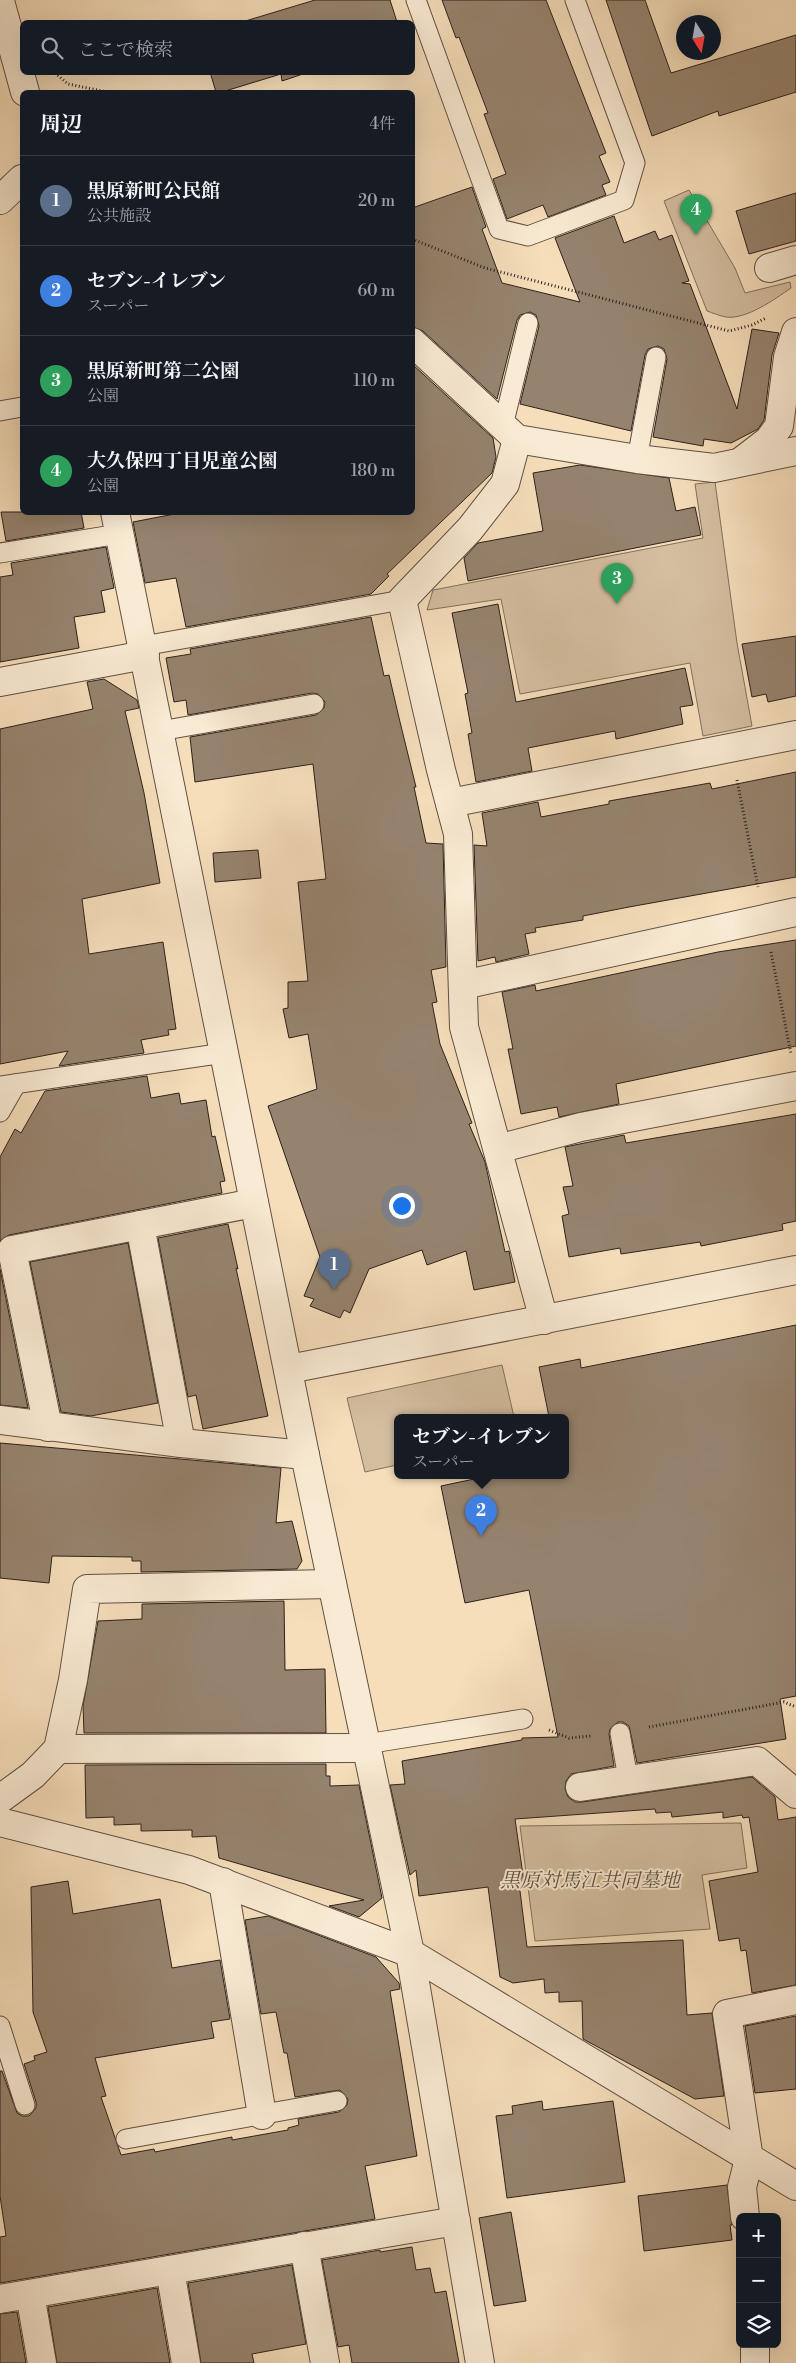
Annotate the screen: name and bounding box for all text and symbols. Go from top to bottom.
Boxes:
north arrow [676,15,721,60]
search box [20,20,415,75]
icon: search [38,34,66,62]
text: ここで検索 [78,38,173,62]
text: 周辺 [40,112,82,138]
text: 4件 [369,114,395,134]
text: 黒原新町公民館 [87,179,220,203]
text: 1 [52,191,60,211]
text: 20 m [358,191,395,211]
pin: 4 [680,194,712,235]
text: 公共施設 [87,206,151,226]
text: セブン-イレブン [87,269,226,293]
text: 2 [51,281,61,301]
text: 60 m [357,281,395,301]
text: スーパー [87,296,149,316]
text: 黒原新町第二公園 [87,359,239,383]
text: 3 [51,371,61,391]
text: 110 m [353,371,395,391]
text: 公園 [87,386,119,406]
text: 大久保四丁目児童公園 [87,449,277,473]
text: 4 [51,461,61,481]
text: 180 m [351,461,395,481]
text: 公園 [87,476,119,496]
pin: 3 [601,563,633,604]
your location [389,1193,415,1219]
pin: 1 [318,1249,350,1290]
popup [394,1414,569,1479]
text: セブン-イレブン [412,1425,551,1449]
text: スーパー [412,1452,474,1472]
pin: 2 [465,1495,497,1536]
park label: 黒原対馬江共同墓地 [500,1869,682,1894]
map controls [736,2213,781,2348]
button: + [736,2213,781,2258]
button: − [736,2258,781,2303]
button: layers [736,2303,781,2348]

